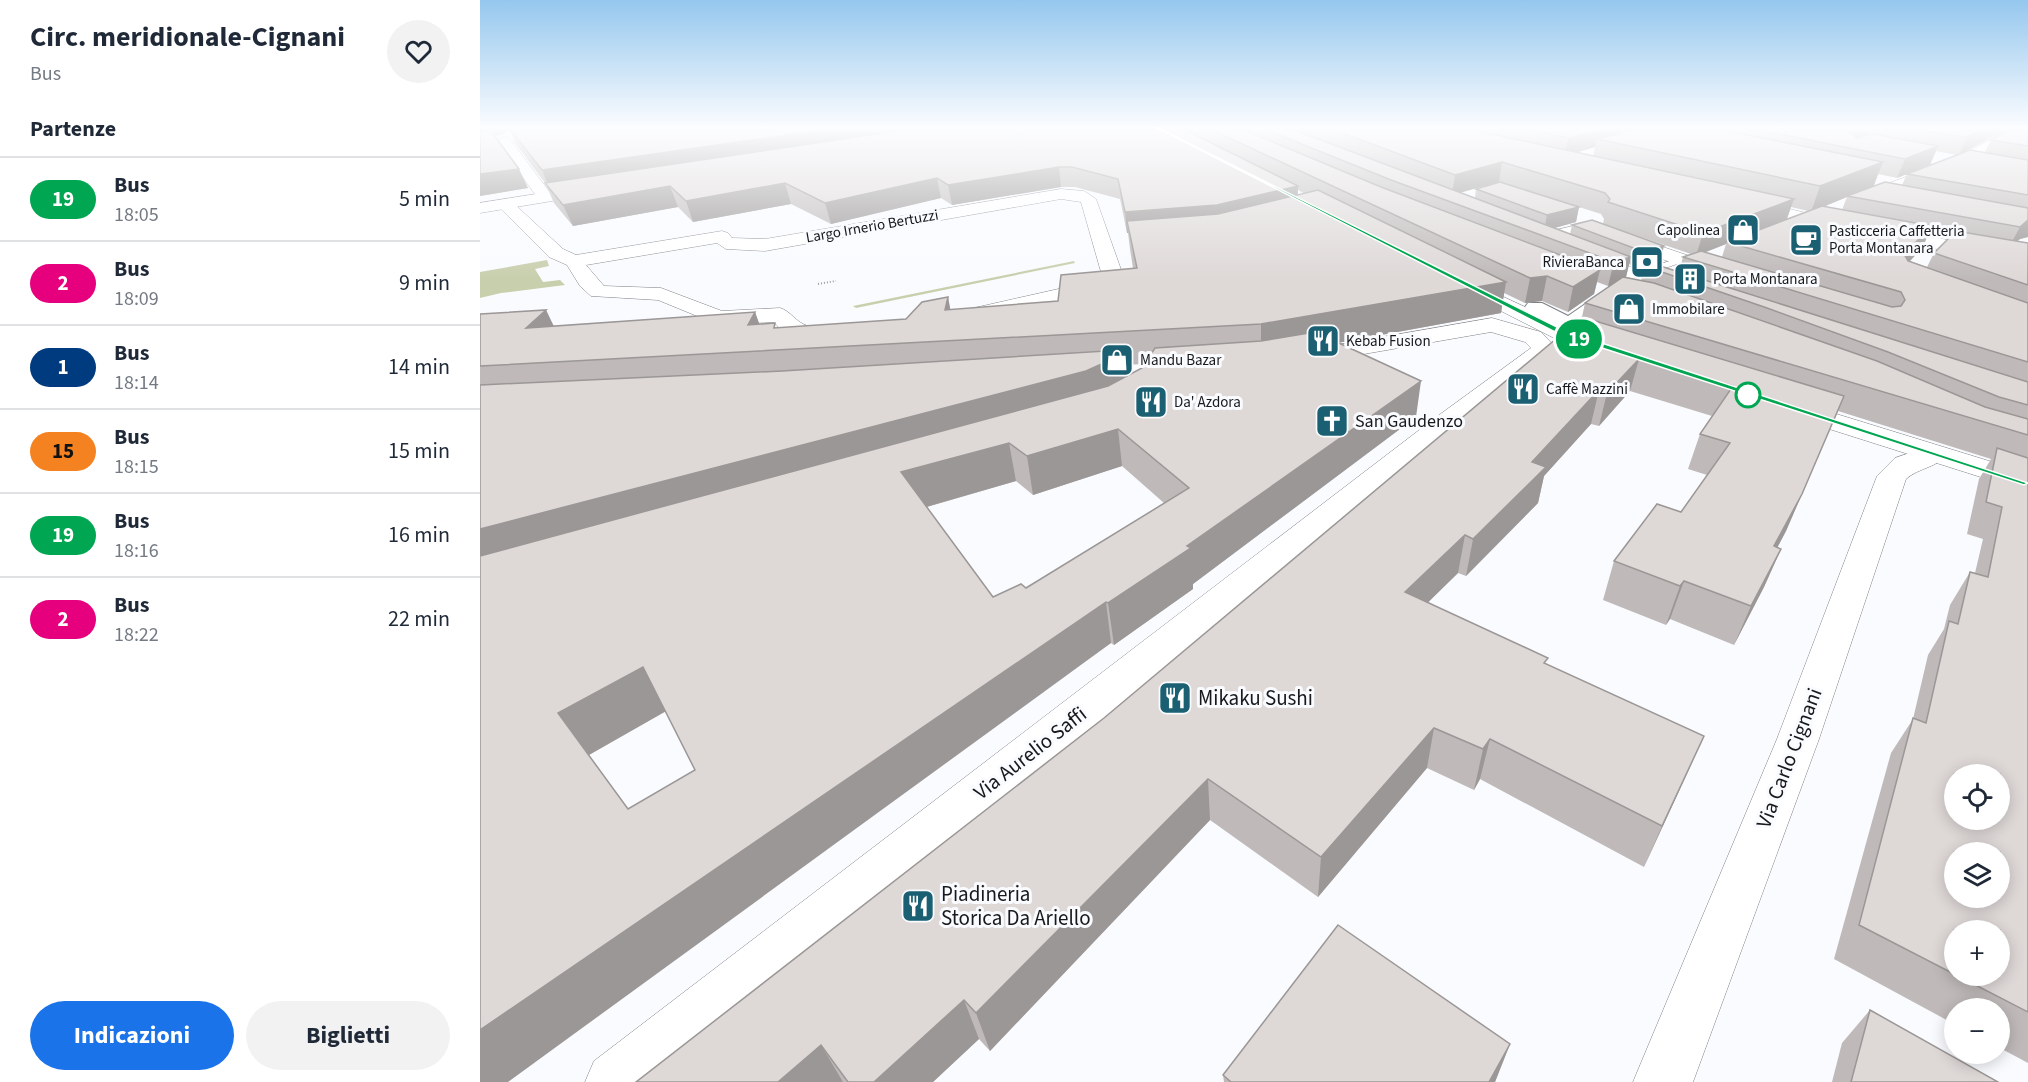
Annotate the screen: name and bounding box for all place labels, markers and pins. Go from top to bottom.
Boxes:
shop icon: Capolinea [1725,212,1761,248]
place label: Capolinea [1657,220,1720,241]
place label: Pasticceria Caffetteria Porta Montanara [1829,221,1965,259]
cafe icon: Pasticceria Caffetteria Porta Montanara [1788,222,1824,258]
bank icon: RivieraBanca [1629,244,1665,280]
place label: RivieraBanca [1542,252,1624,273]
building icon: Porta Montanara [1672,261,1708,297]
place label: Porta Montanara [1713,269,1818,290]
shop icon: Immobilare [1611,291,1647,327]
place label: Immobilare [1652,299,1725,320]
restaurant icon: Kebab Fusion [1305,323,1341,359]
place label: Kebab Fusion [1346,331,1431,352]
shop icon: Mandu Bazar [1099,342,1135,378]
place label: Mandu Bazar [1140,350,1222,371]
restaurant icon: Caffè Mazzini [1505,371,1541,407]
place label: Caffè Mazzini [1546,379,1628,400]
unlabelled marker [1735,382,1761,408]
restaurant icon: Da' Azdora [1133,384,1169,420]
place label: Da' Azdora [1174,392,1241,413]
church icon: San Gaudenzo [1314,403,1350,439]
place label: San Gaudenzo [1355,409,1463,434]
restaurant icon: Mikaku Sushi [1157,680,1193,716]
place label: Mikaku Sushi [1198,683,1313,713]
place label: Piadineria Storica Da Ariello [941,879,1091,933]
restaurant icon: Piadineria Storica Da Ariello [900,888,936,924]

